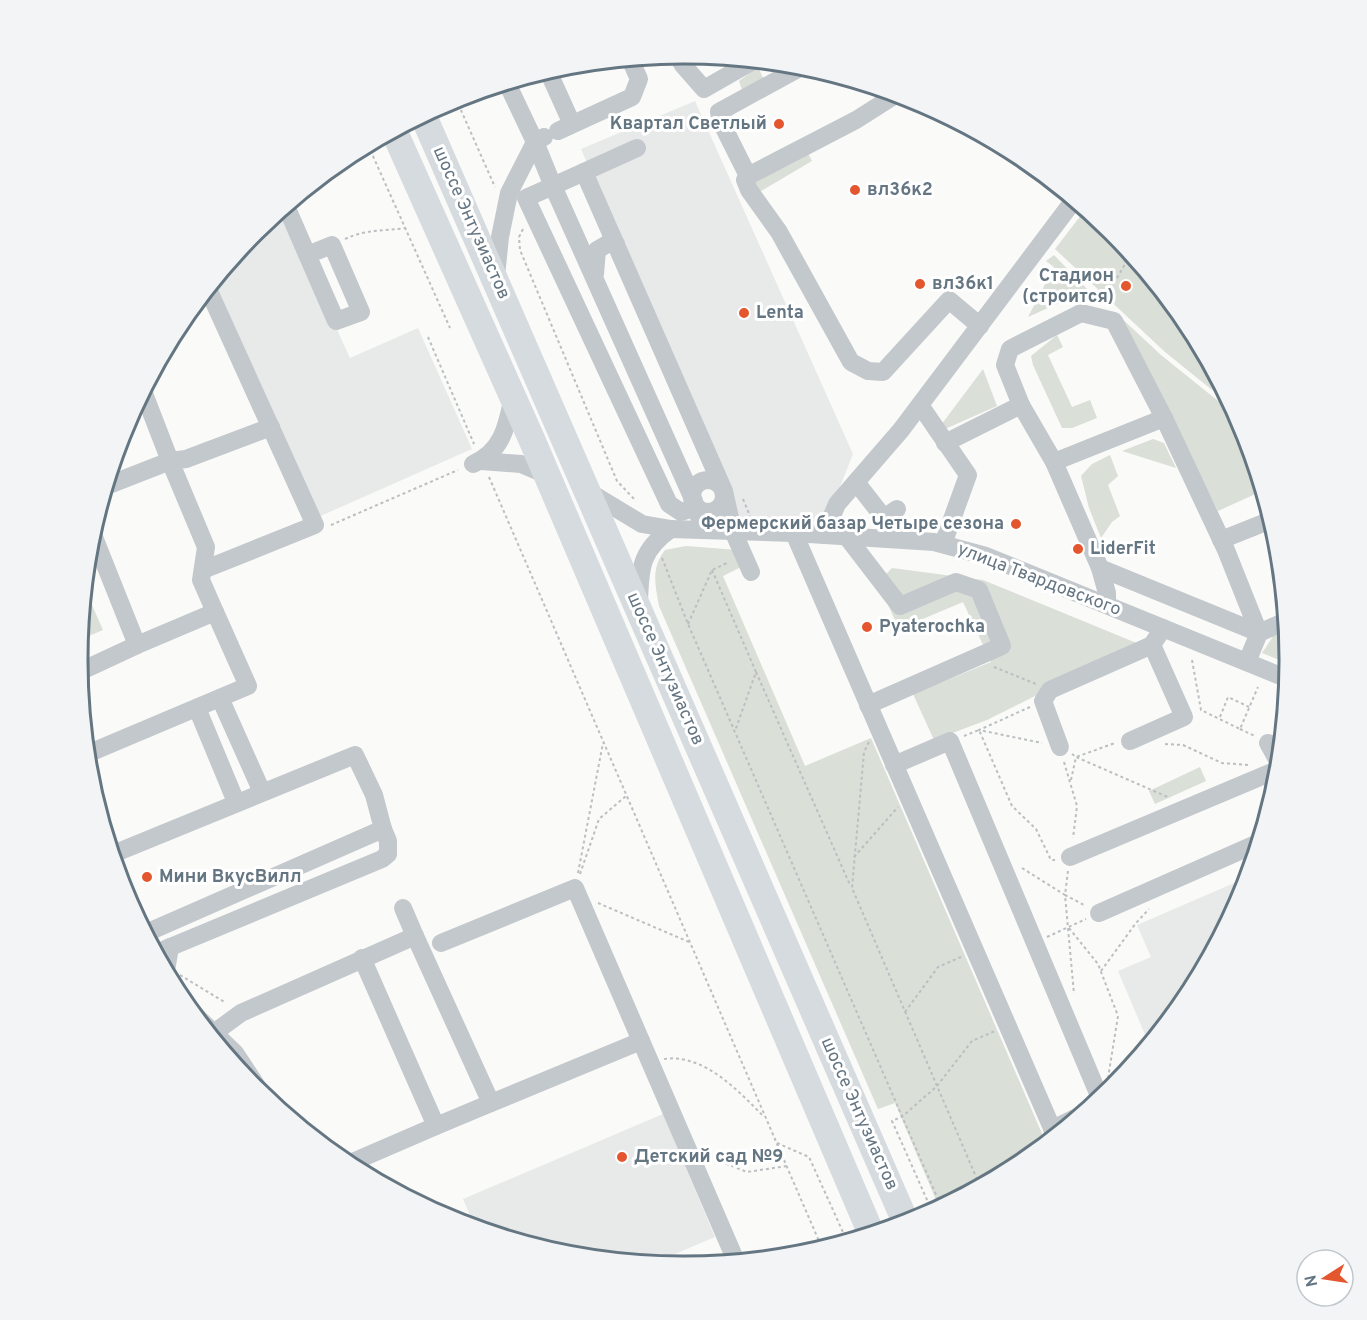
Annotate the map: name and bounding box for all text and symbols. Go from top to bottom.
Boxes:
place label: Квартал Светлый [610,113,767,136]
marker: Квартал Светлый [772,117,786,131]
street label: шоссе Энтузиастов [427,143,515,303]
place label: вл36к2 [867,179,933,202]
marker: вл36к2 [848,183,862,197]
place label: Стадион (строится) [1022,265,1114,309]
place label: вл36к1 [932,273,994,296]
marker: вл36к1 [913,277,927,291]
marker: Стадион (строится) [1119,279,1133,293]
place label: Lenta [756,302,804,325]
marker: Lenta [737,306,751,320]
place label: Фермерский базар Четыре сезона [701,513,1004,536]
marker: Фермерский базар Четыре сезона [1009,517,1023,531]
street label: улица Твардовского [954,538,1124,622]
place label: LiderFit [1090,538,1156,561]
marker: LiderFit [1071,542,1085,556]
street label: шоссе Энтузиастов [621,589,709,749]
place label: Pyaterochka [879,616,985,639]
marker: Pyaterochka [860,620,874,634]
place label: Мини ВкусВилл [159,866,301,889]
marker: Мини ВкусВилл [140,870,154,884]
street label: шоссе Энтузиастов [815,1034,903,1194]
place label: Детский сад №9 [634,1146,783,1169]
marker: Детский сад №9 [615,1150,629,1164]
north arrow [1295,1248,1355,1308]
text: N [1301,1273,1323,1288]

